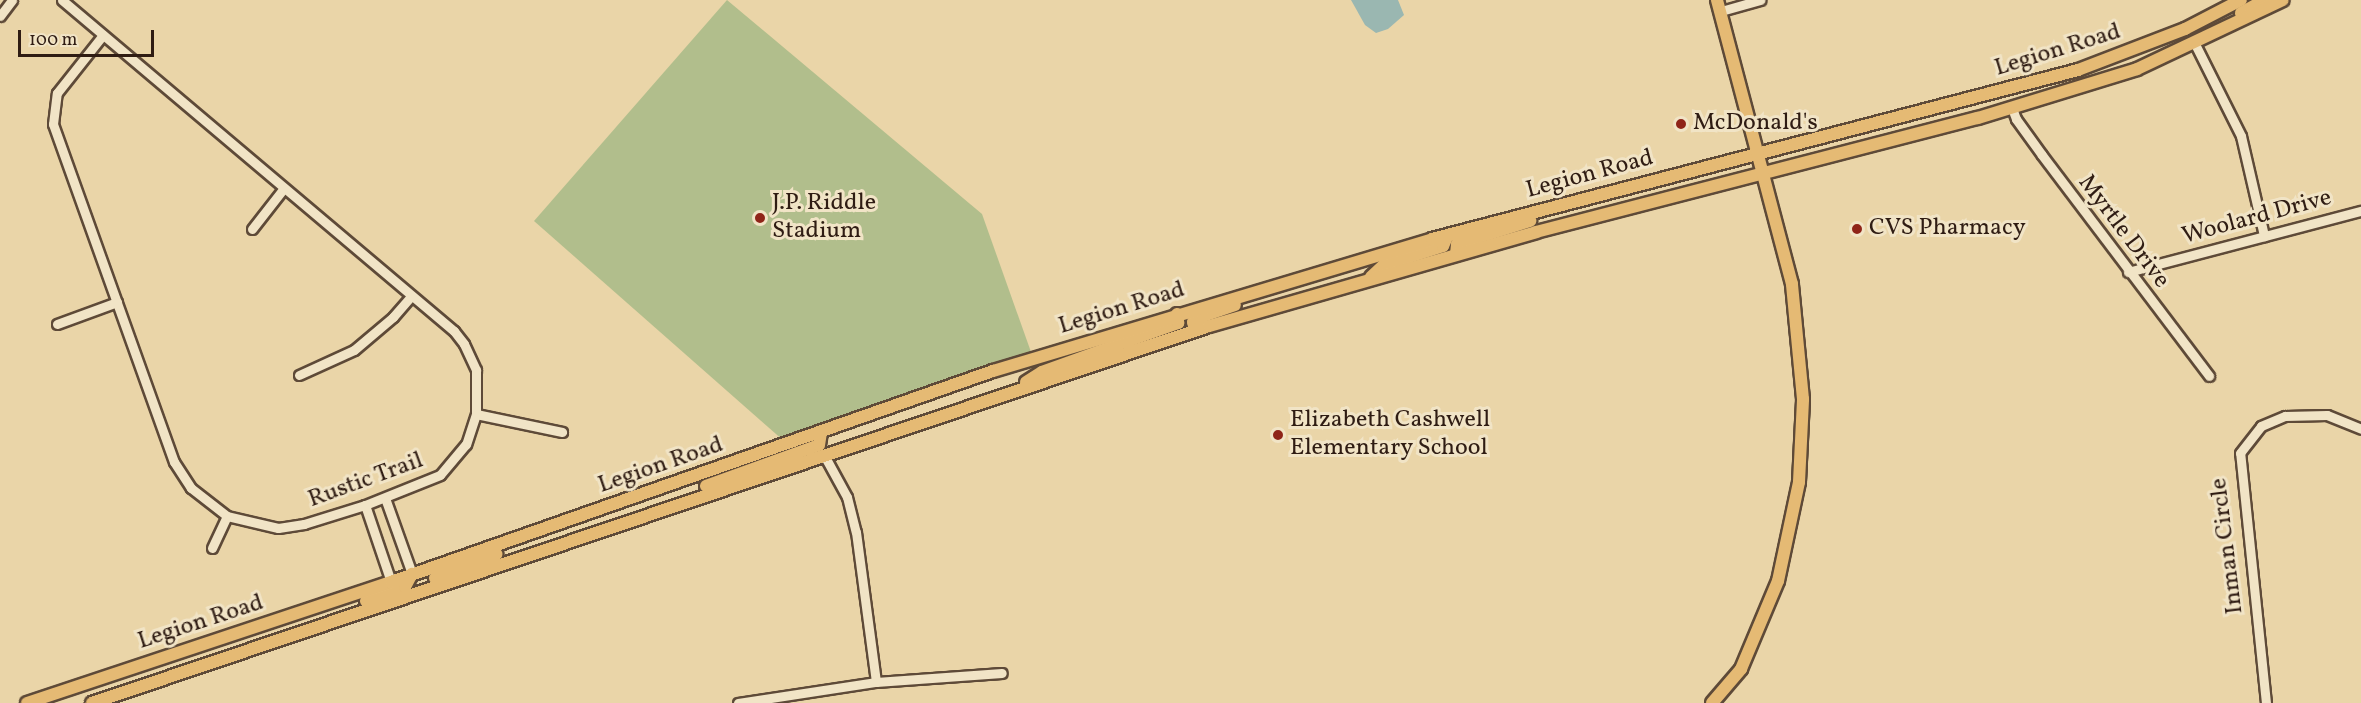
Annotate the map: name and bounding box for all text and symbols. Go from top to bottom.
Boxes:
scale bar [21,18,158,56]
street label: Legion Road [1991,18,2125,84]
text: 100 m [29,28,78,53]
place label: McDonald's [1693,110,1818,138]
marker: McDonald's [1674,117,1688,131]
street label: Legion Road [1523,144,1657,206]
street label: Myrtle Drive [2071,170,2175,294]
street label: Woolard Drive [2179,184,2335,252]
place label: J.P. Riddle Stadium [772,190,876,246]
marker: J.P. Riddle Stadium [753,211,767,225]
place label: CVS Pharmacy [1869,215,2026,243]
marker: CVS Pharmacy [1850,222,1864,236]
street label: Legion Road [1055,276,1189,342]
place label: Elizabeth Cashwell Elementary School [1290,407,1490,463]
marker: Elizabeth Cashwell Elementary School [1271,428,1285,442]
street label: Legion Road [595,431,727,501]
street label: Rustic Trail [304,447,428,515]
street label: Inman Circle [2205,476,2251,616]
street label: Legion Road [135,589,267,657]

